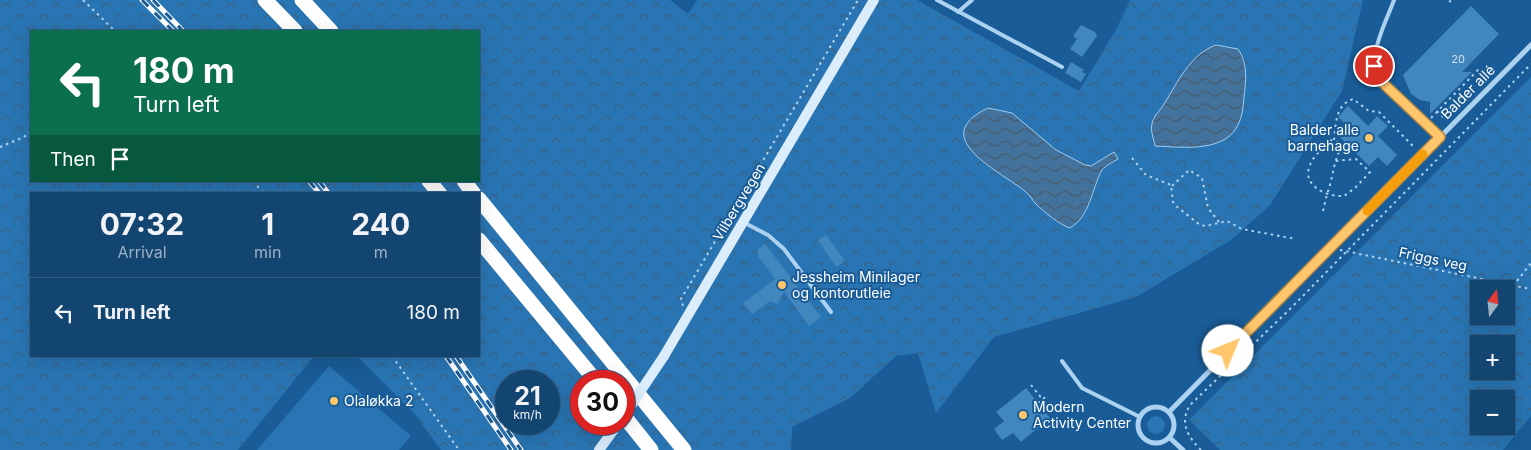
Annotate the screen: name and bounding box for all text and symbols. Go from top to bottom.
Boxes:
pin [1353,45,1395,87]
text: 180 m [133,49,235,91]
icon: left [50,50,115,115]
icon: arrive [1360,52,1388,80]
house number: 20 [1451,52,1465,66]
street label: Balder allé [1437,61,1498,122]
text: Turn left [133,91,219,117]
place label: Balder alle barnehage [1288,121,1359,154]
marker: Balder alle barnehage [1363,132,1375,144]
icon: arrive [106,145,134,173]
text: Then [50,148,96,171]
street label: Vilbergvegen [709,160,768,244]
text: 07:32 [100,206,184,242]
text: 1 [261,206,274,242]
text: 240 [351,206,410,242]
text: Arrival [117,242,167,262]
text: min [254,242,281,262]
text: m [374,242,388,262]
street label: Friggs veg [1397,243,1469,274]
place label: Jessheim Minilager og kontorutleie [792,268,920,301]
marker: Jessheim Minilager og kontorutleie [776,279,788,291]
north arrow [1470,280,1515,325]
map controls [1470,280,1515,435]
icon: left [50,299,78,327]
text: Turn left [93,301,171,324]
text: 180 m [407,301,460,324]
position arrow [1201,324,1253,376]
button: + [1470,335,1515,380]
speed limit sign: 30 [570,370,635,435]
text: 21 [514,381,541,411]
button: − [1470,390,1515,435]
place label: Olaløkka 2 [344,392,413,409]
marker: Olaløkka 2 [328,395,340,407]
place label: Modern Activity Center [1033,398,1131,431]
text: km/h [513,407,542,422]
marker: Modern Activity Center [1017,409,1029,421]

